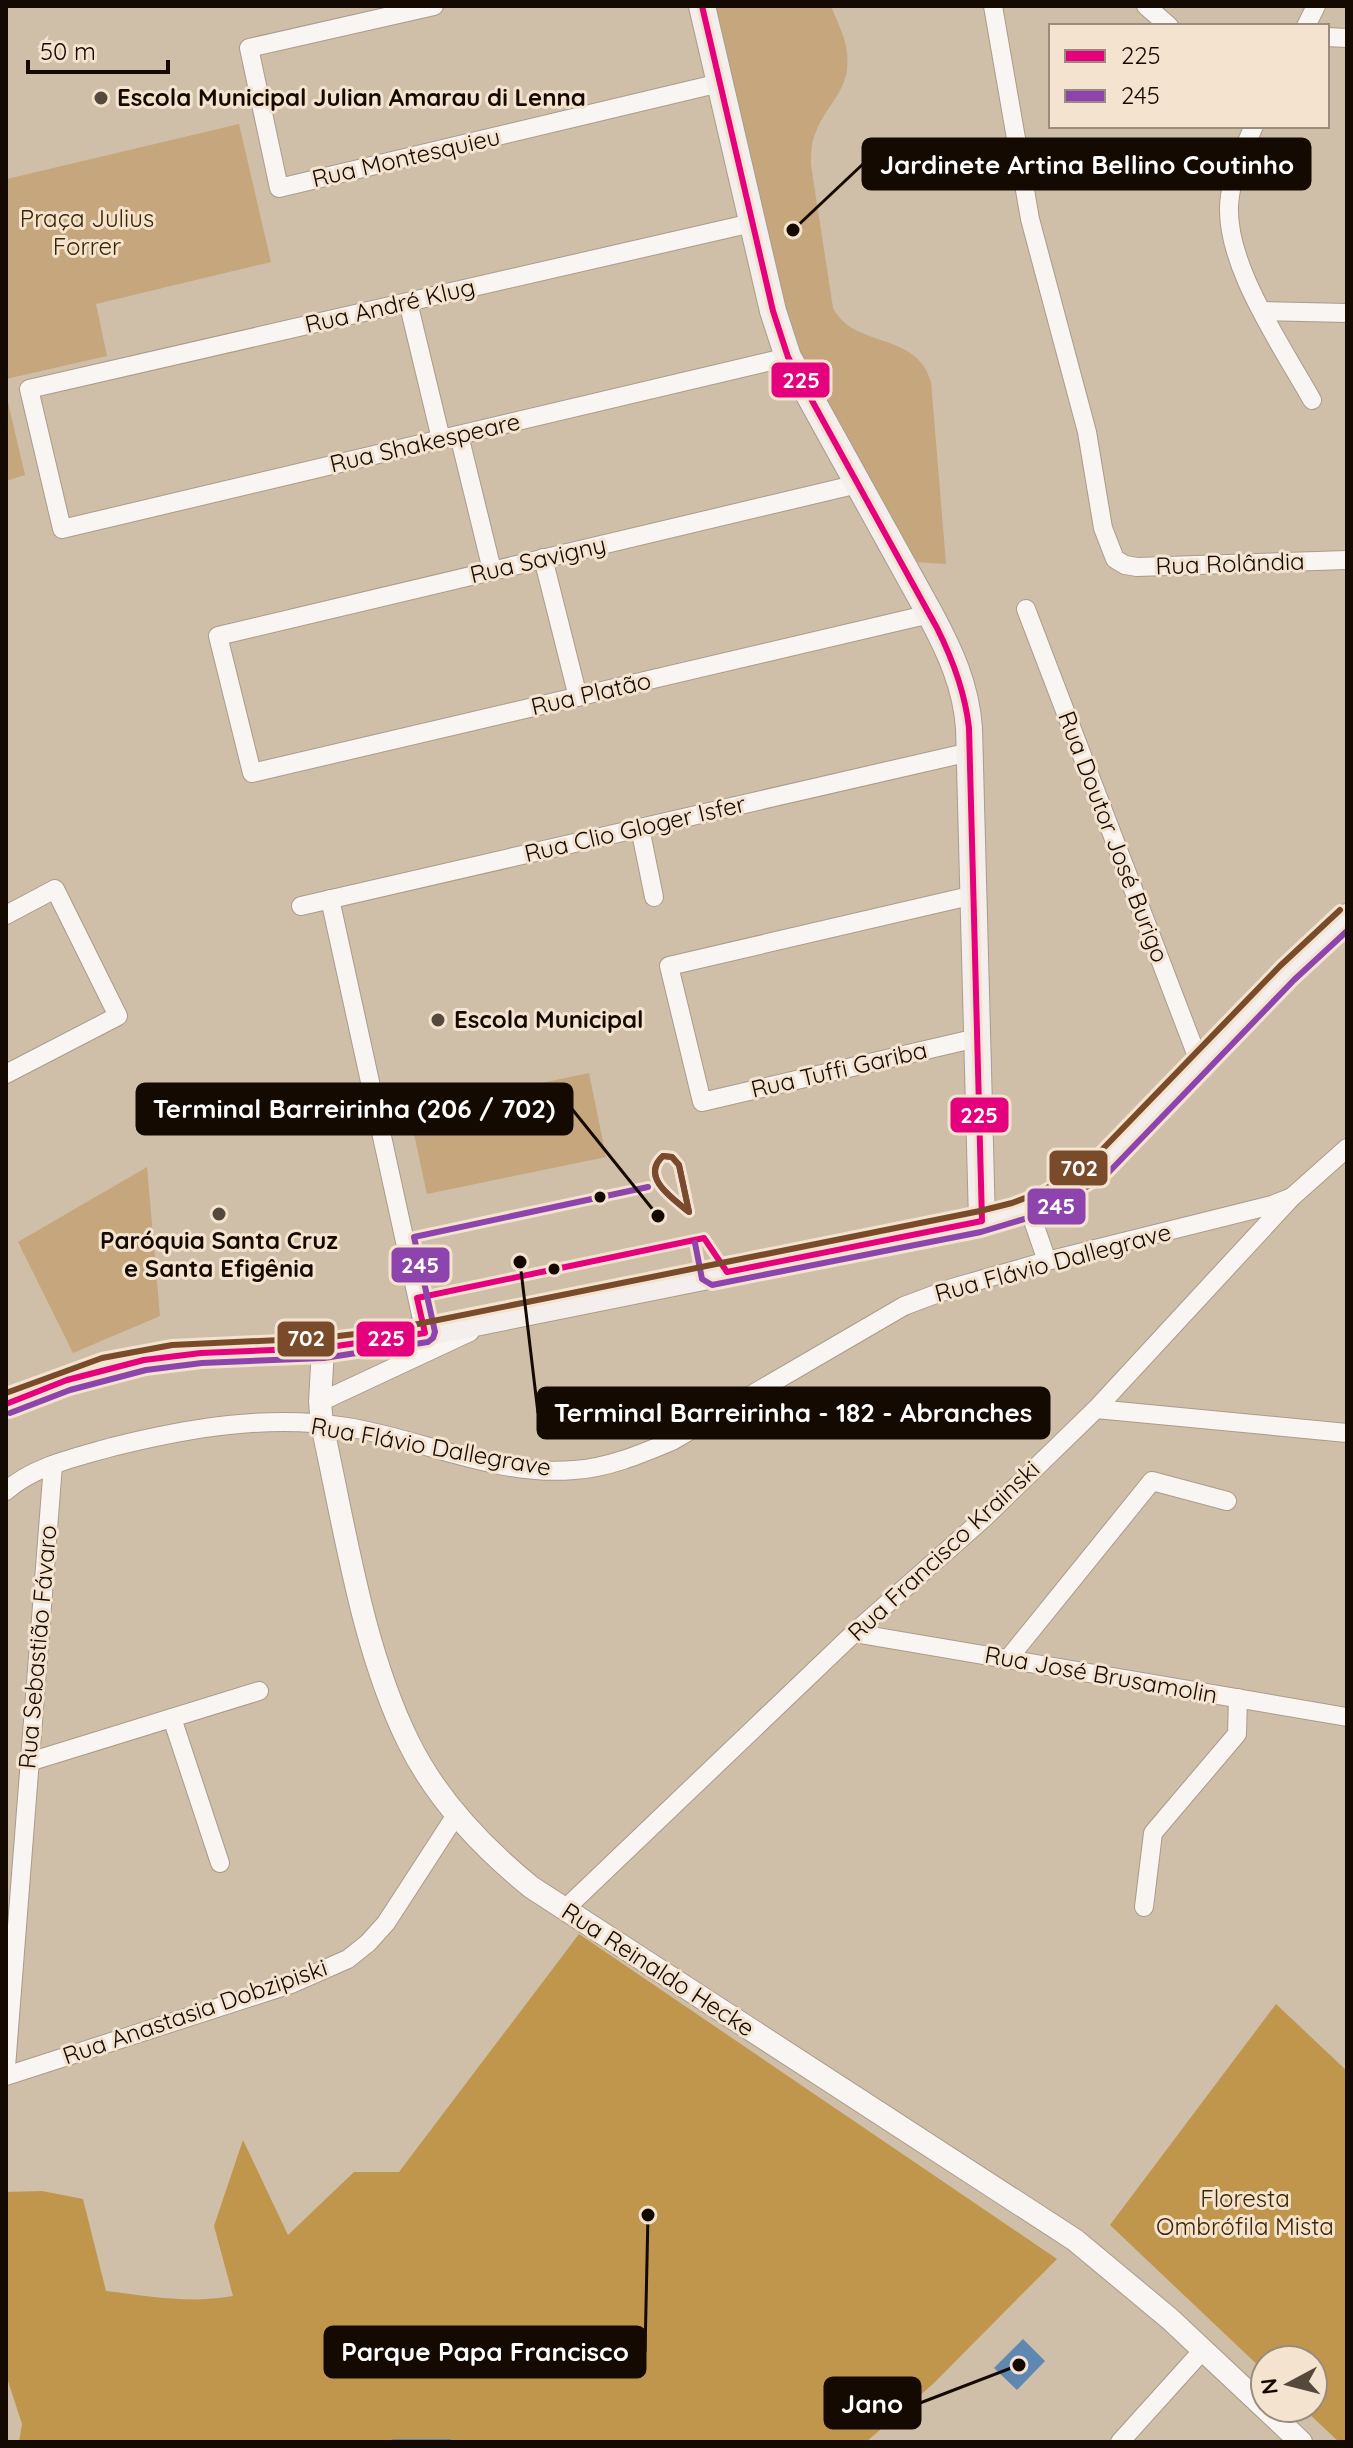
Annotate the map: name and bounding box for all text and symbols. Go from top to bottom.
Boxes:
scale bar [28,24,168,74]
legend [1049,24,1329,128]
text: 50 m [40,36,96,66]
text: 225 [1121,40,1161,70]
text: 245 [1121,80,1160,110]
place label: Escola Municipal Julian Amarau di Lenna [117,82,586,112]
marker: Escola Municipal Julian Amarau di Lenna [92,89,110,107]
street label: Rua Montesquieu [309,121,503,193]
callout: Jardinete Artina Bellino Coutinho [863,139,1310,189]
text: Jardinete Artina Bellino Coutinho [880,148,1294,181]
park label: Praça Julius Forrer [20,203,154,261]
street label: Rua André Klug [302,271,478,339]
line badge: 225 [770,361,831,399]
text: 225 [782,366,820,394]
street label: Rua Shakespeare [327,406,523,479]
street label: Rua Savigny [467,529,609,589]
street label: Rua Rolândia [1155,545,1305,581]
street label: Rua Platão [528,665,654,721]
street label: Rua Doutor José Burigo [1052,707,1176,967]
street label: Rua Clio Gloger Isfer [521,788,748,868]
place label: Escola Municipal [454,1004,644,1034]
marker: Escola Municipal [429,1011,447,1029]
street label: Rua Tuffi Gariba [748,1034,930,1104]
callout: Terminal Barreirinha (206 / 702) [137,1084,572,1134]
text: Terminal Barreirinha (206 / 702) [153,1092,555,1125]
line badge: 225 [949,1096,1010,1134]
text: 225 [960,1101,998,1129]
line badge: 702 [1048,1149,1109,1187]
text: 702 [1060,1154,1098,1182]
line badge: 245 [1026,1187,1087,1226]
unlabelled marker [592,1189,608,1205]
text: 245 [1037,1192,1075,1220]
marker: Paróquia Santa Cruz e Santa Efigênia [210,1205,228,1223]
street label: Rua Flávio Dallegrave [931,1216,1174,1308]
place label: Paróquia Santa Cruz e Santa Efigênia [100,1225,338,1283]
line badge: 245 [390,1246,451,1284]
text: 245 [401,1251,439,1279]
unlabelled marker [546,1261,562,1277]
line badge: 702 [276,1320,336,1358]
line badge: 225 [355,1320,416,1358]
text: 702 [287,1324,325,1352]
text: 225 [367,1324,405,1352]
callout: Terminal Barreirinha - 182 - Abranches [538,1388,1049,1438]
text: Terminal Barreirinha - 182 - Abranches [554,1396,1032,1429]
street label: Rua Flávio Dallegrave [309,1410,554,1482]
street label: Rua Francisco Krainski [841,1454,1045,1647]
street label: Rua Sebastião Fávaro [11,1524,63,1770]
street label: Rua José Brusamolin [983,1639,1220,1709]
street label: Rua Reinaldo Hecke [557,1896,761,2043]
street label: Rua Anastasia Dobzipiski [58,1952,331,2070]
park label: Floresta Ombrófila Mista [1156,2183,1334,2241]
callout: Parque Papa Francisco [325,2327,645,2377]
text: Parque Papa Francisco [341,2335,629,2368]
north arrow [1249,2344,1329,2424]
text: N [1254,2377,1284,2396]
callout: Jano [825,2378,920,2428]
text: Jano [841,2387,903,2420]

